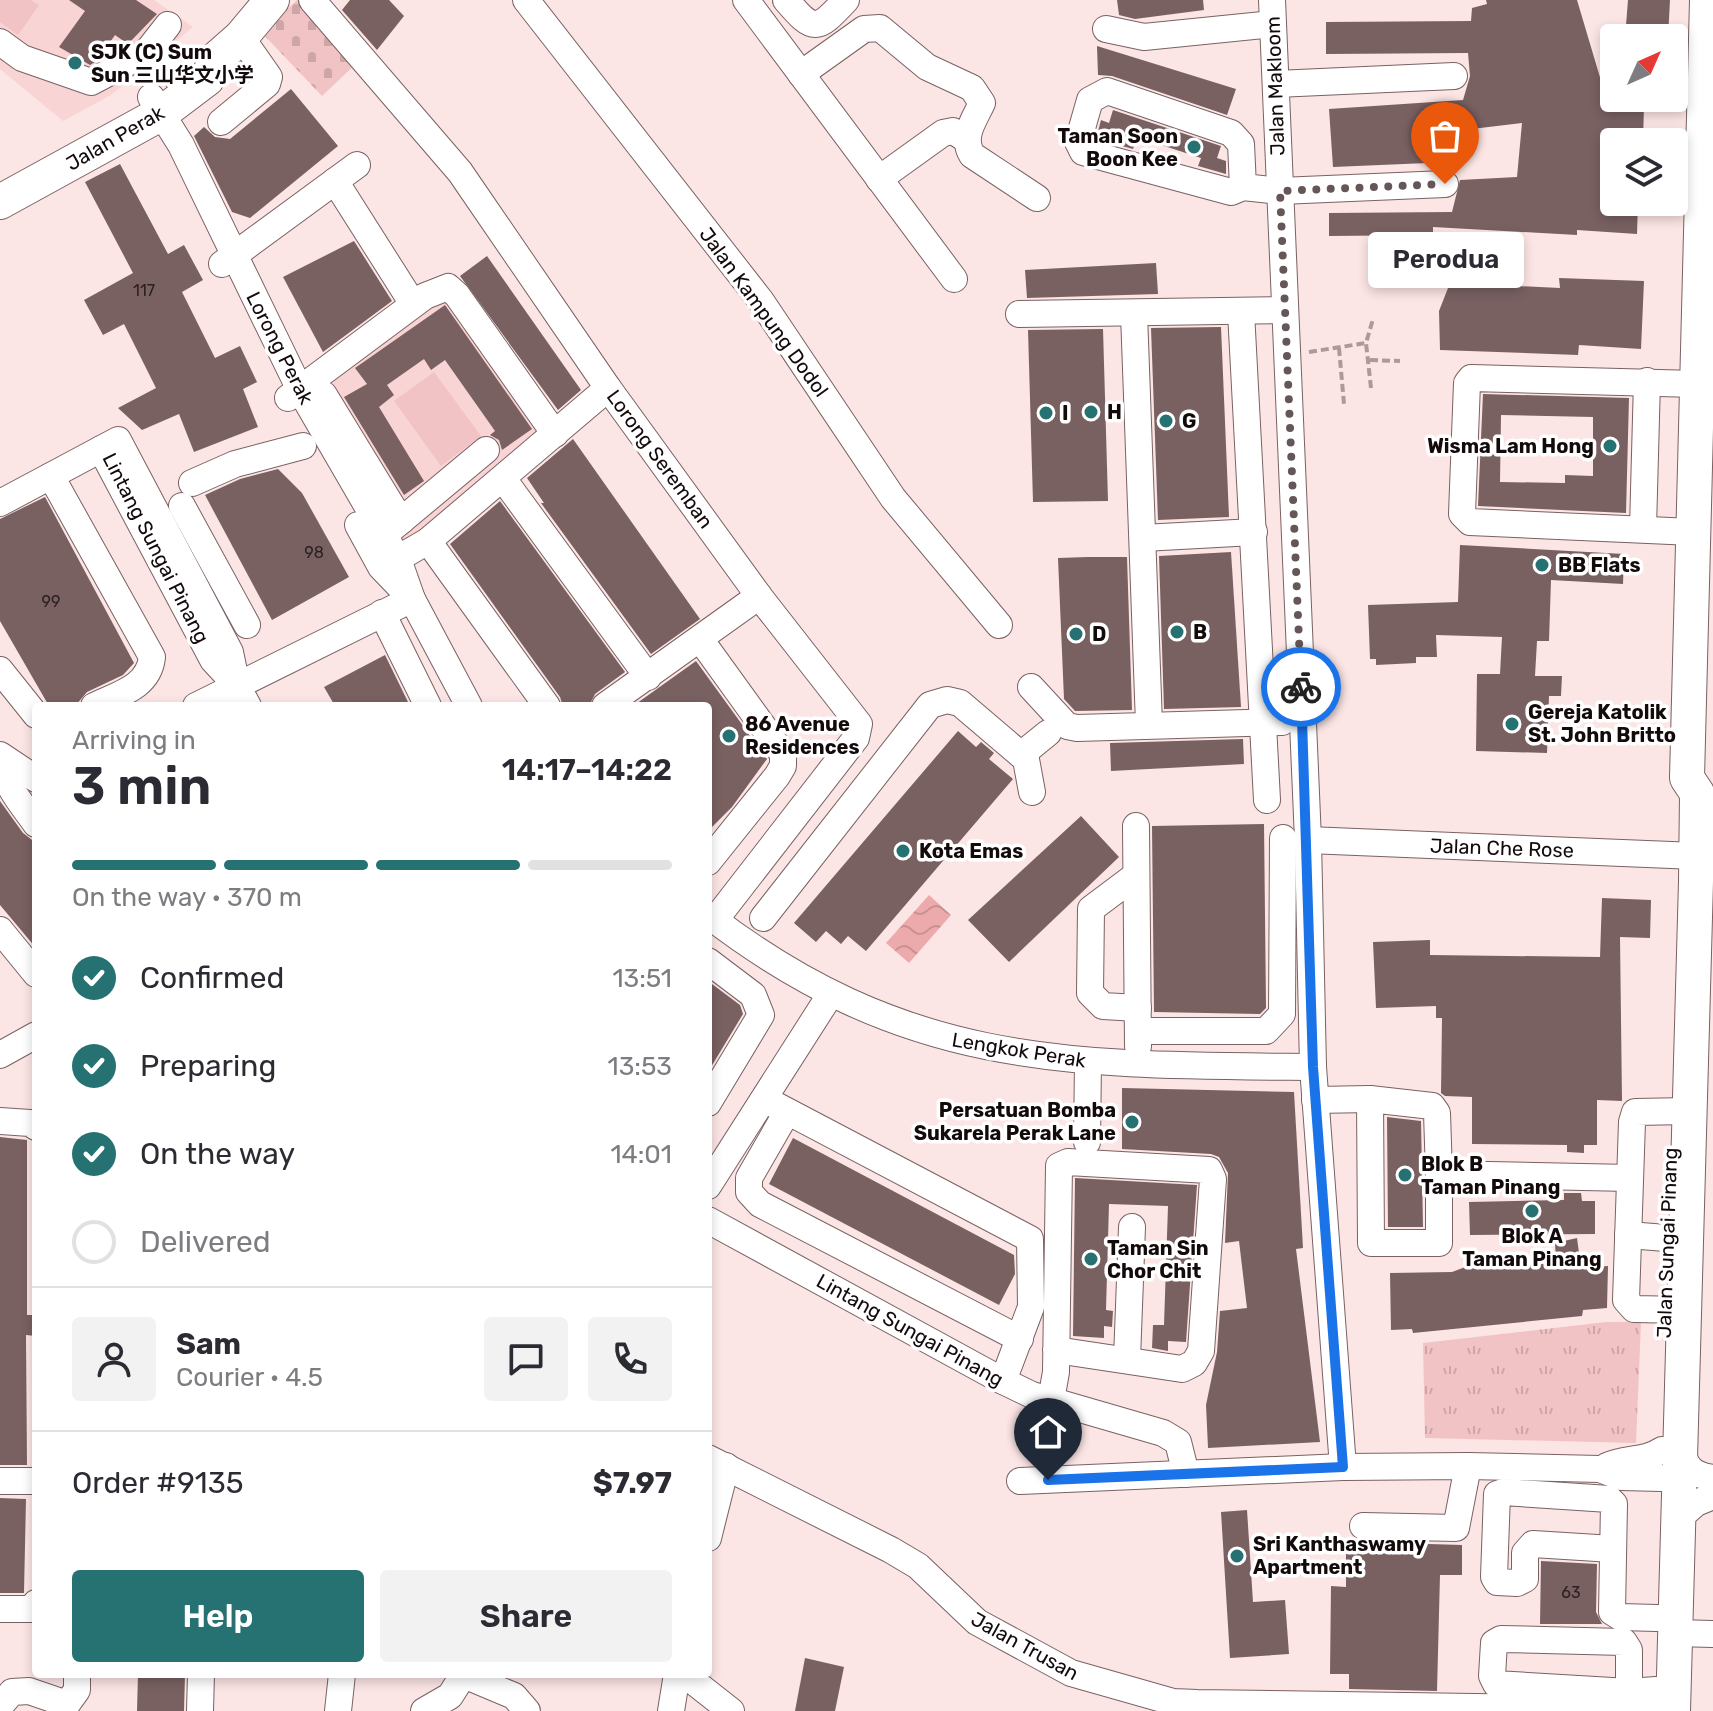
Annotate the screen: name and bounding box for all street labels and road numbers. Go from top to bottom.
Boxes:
street label: Jalan Makloom [1261,16,1289,156]
street label: Jalan Perak [62,100,169,176]
street label: Jalan Kampung Dodol [694,223,834,401]
street label: Lorong Perak [241,288,319,409]
street label: Lorong Seremban [602,385,718,533]
street label: Lintang Sungai Pinang [98,449,214,647]
street label: Jalan Che Rose [1430,833,1574,863]
street label: Lengkok Perak [950,1028,1088,1073]
street label: Jalan Sungai Pinang [1652,1147,1682,1339]
street label: Lintang Sungai Pinang [812,1269,1008,1391]
street label: Jalan Trusan [967,1607,1083,1685]

